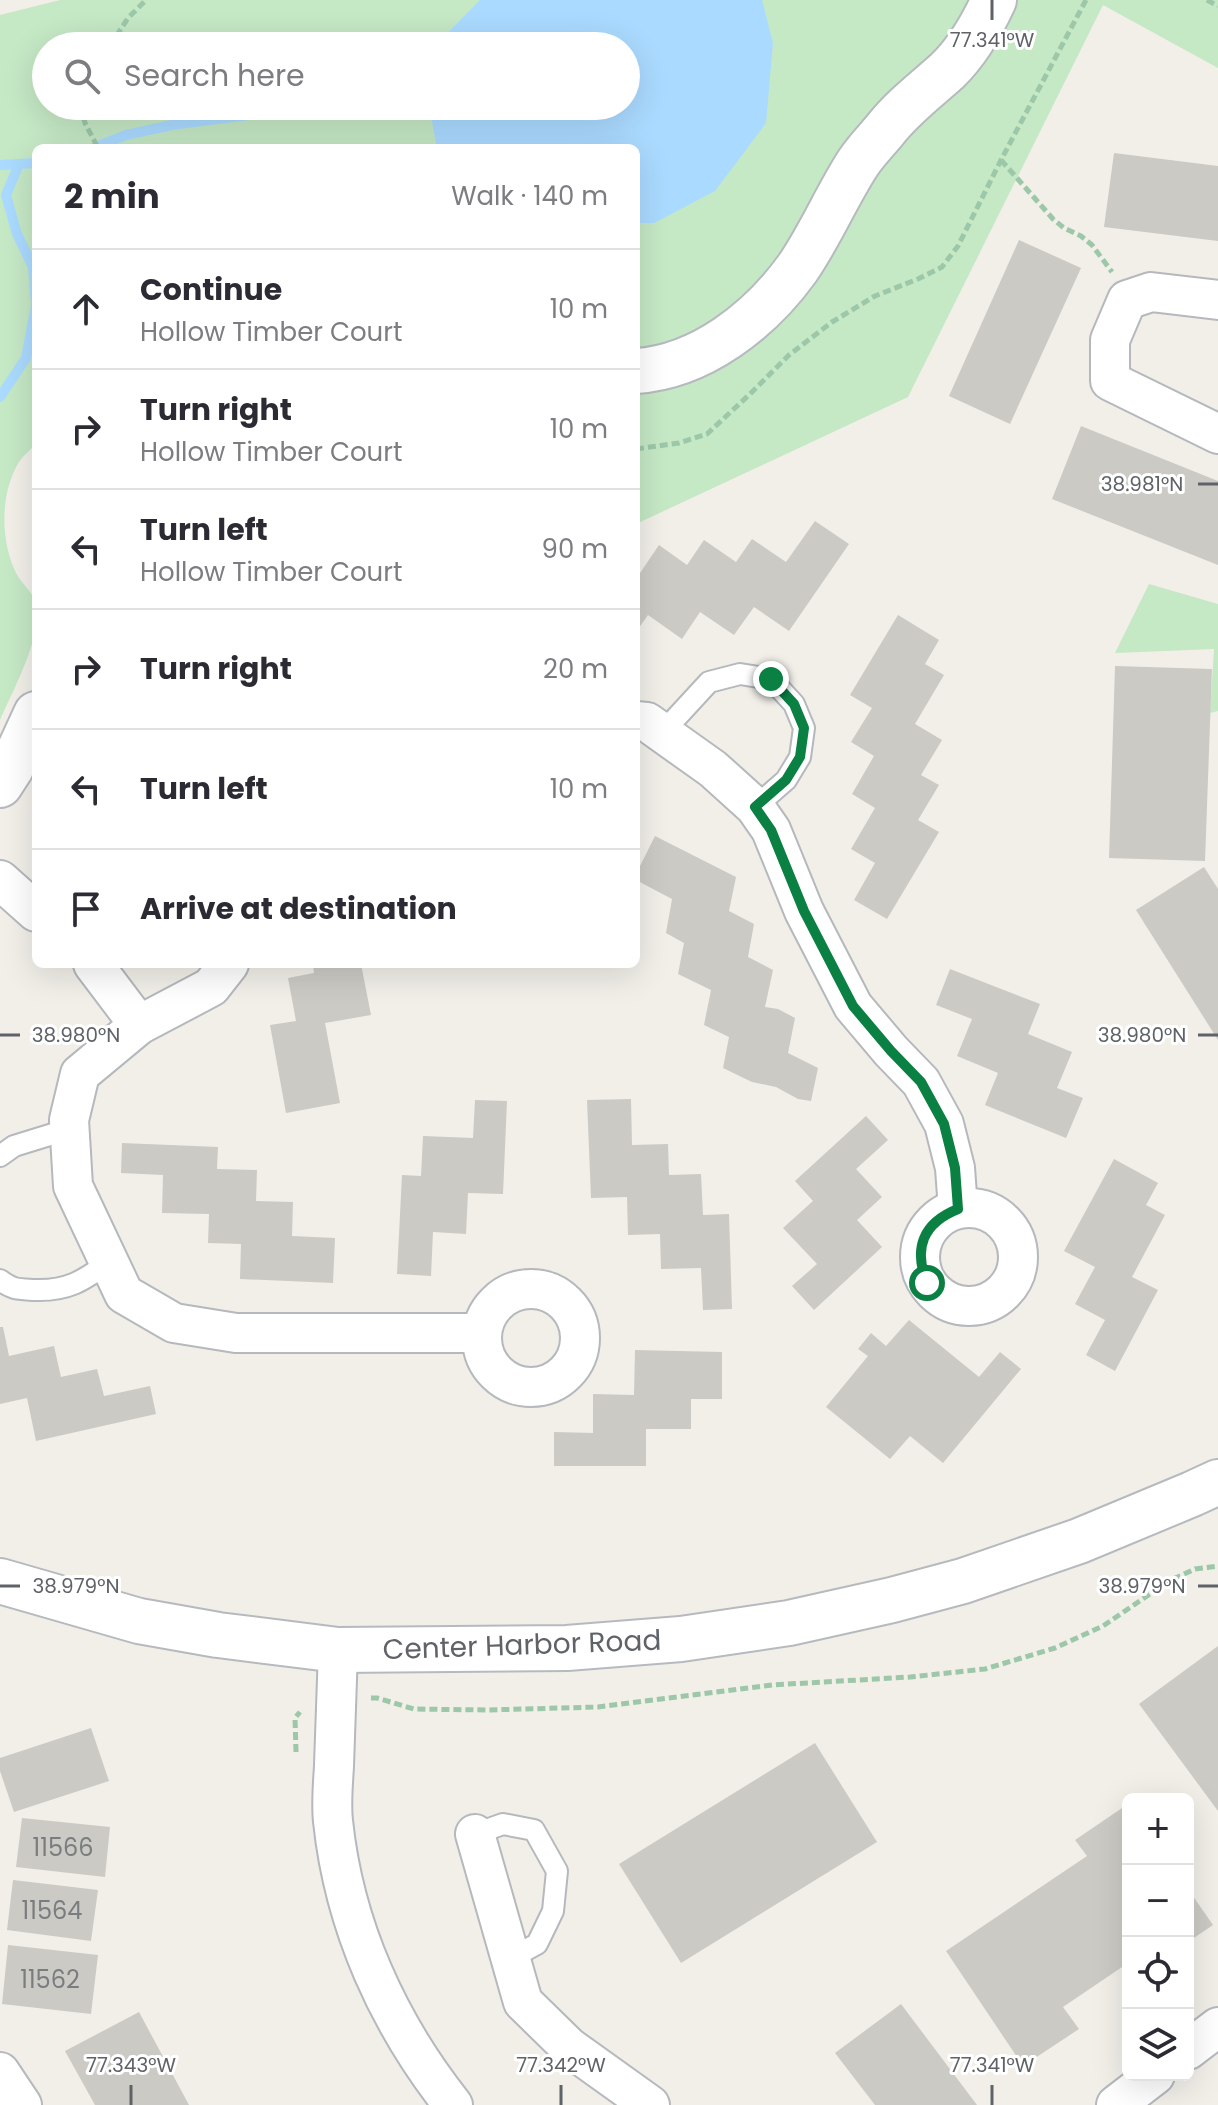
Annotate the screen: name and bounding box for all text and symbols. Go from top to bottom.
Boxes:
text: 77.341°W [950,26,1035,54]
search box [32,32,640,120]
icon: search [60,54,104,98]
text: Search here [124,54,305,97]
text: 2 min [64,172,160,220]
text: Walk · 140 m [451,178,608,214]
text: Continue [140,268,282,311]
icon: ahead [64,287,108,331]
text: 10 m [550,291,608,327]
text: Hollow Timber Court [140,314,402,350]
text: Turn right [140,388,292,431]
icon: right [64,407,108,451]
text: 10 m [550,411,608,447]
text: Hollow Timber Court [140,434,402,470]
text: 38.981°N [1101,470,1183,498]
text: Turn left [140,508,268,551]
icon: left [64,527,108,571]
text: 90 m [542,531,608,567]
text: Hollow Timber Court [140,554,402,590]
icon: right [64,647,108,691]
text: Turn right [140,647,292,690]
text: 20 m [543,651,608,687]
route end [753,661,789,697]
icon: left [64,767,108,811]
text: Turn left [140,767,268,810]
text: 10 m [550,771,608,807]
icon: arrive [64,887,108,931]
text: Arrive at destination [140,887,457,930]
text: 38.980°N [32,1021,120,1049]
text: 38.980°N [1098,1021,1186,1049]
route start [909,1265,945,1301]
text: 38.979°N [33,1572,119,1600]
text: 38.979°N [1099,1572,1185,1600]
street label: Center Harbor Road [382,1621,662,1669]
map controls [1122,1793,1194,2081]
button: + [1122,1793,1194,1865]
house number: 11566 [33,1831,93,1864]
button: − [1122,1865,1194,1937]
house number: 11564 [22,1894,82,1927]
button: locate [1122,1937,1194,2009]
house number: 11562 [20,1963,80,1996]
button: layers [1122,2009,1194,2081]
text: 77.343°W [86,2051,176,2079]
text: 77.342°W [516,2051,606,2079]
text: 77.341°W [950,2051,1035,2079]

